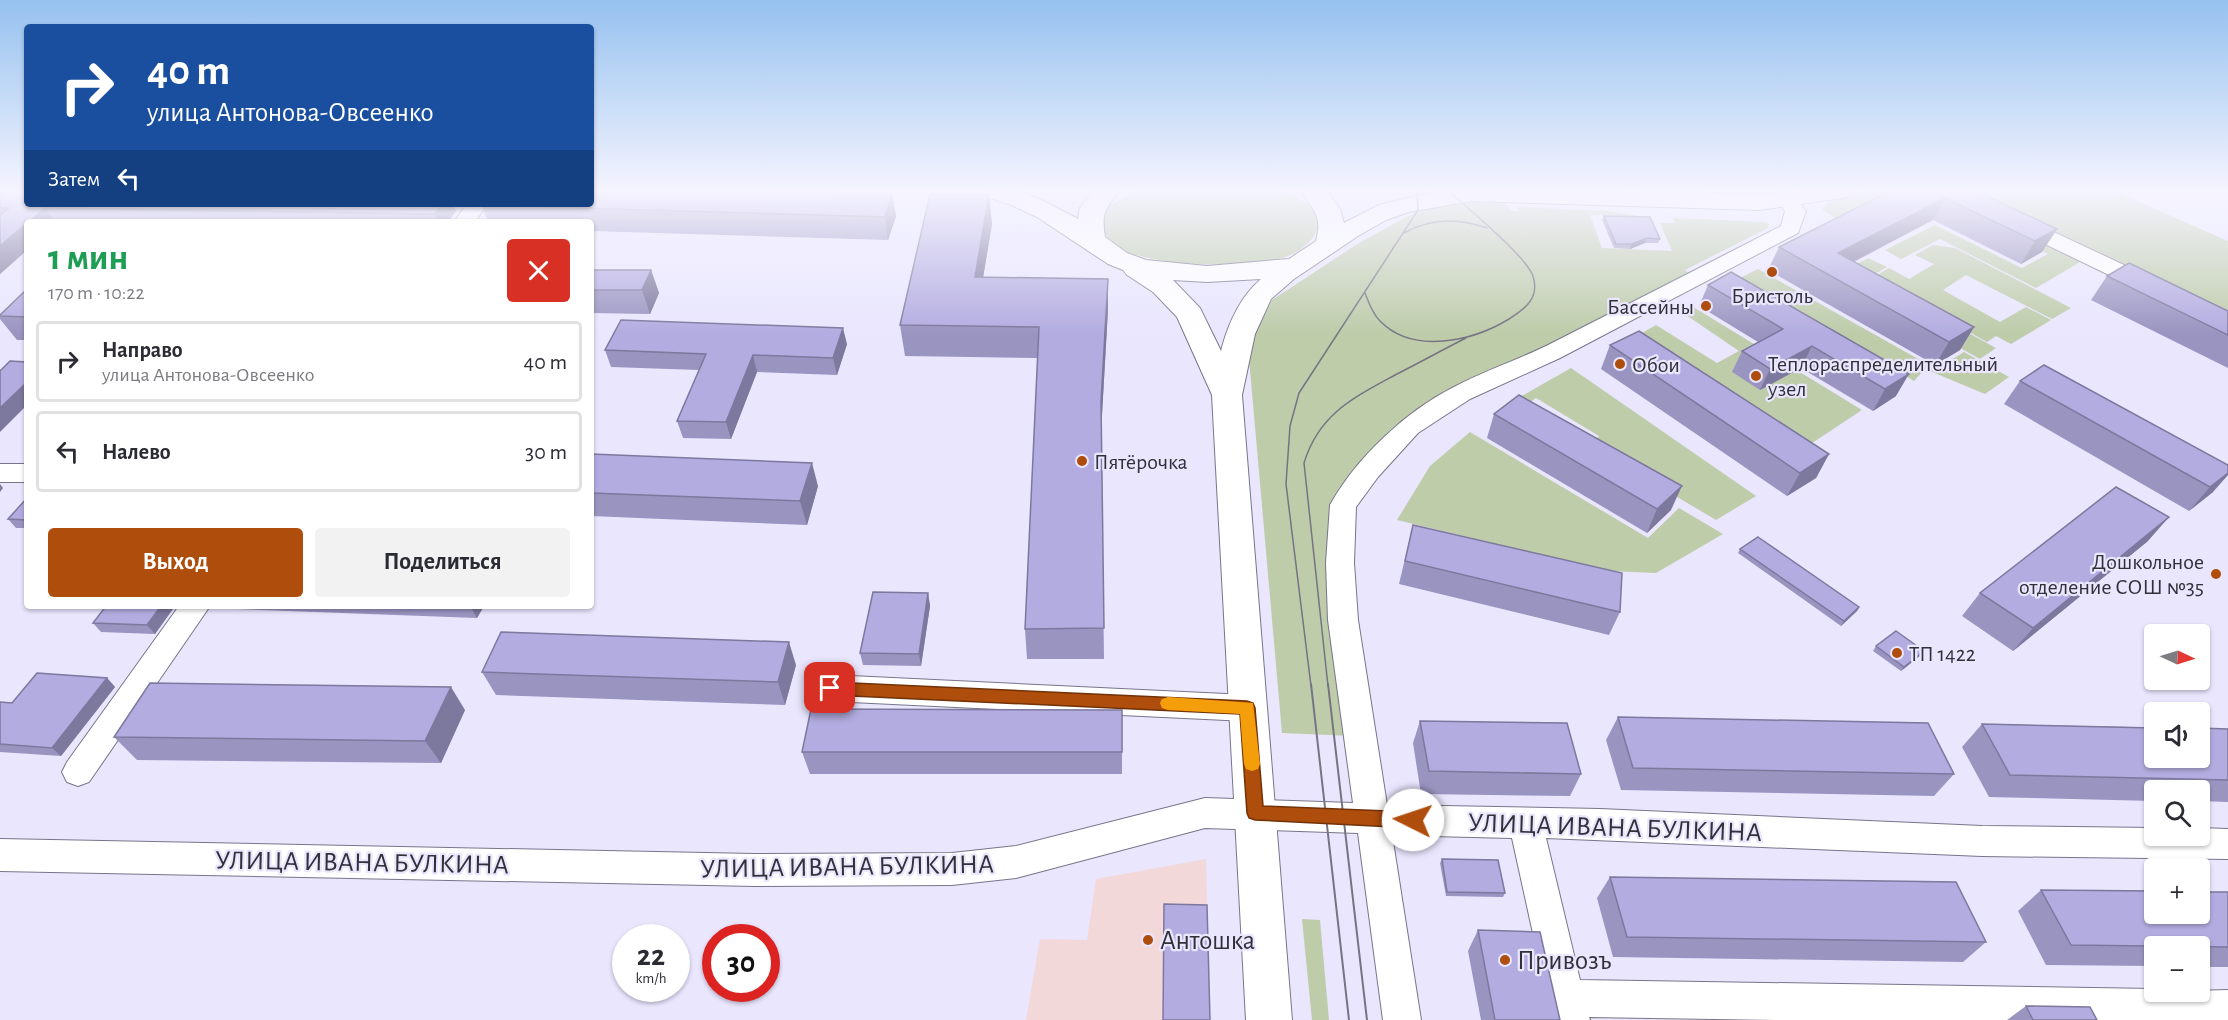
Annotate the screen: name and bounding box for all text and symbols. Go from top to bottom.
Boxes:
icon: right [48,48,126,126]
text: 40 m [147,50,230,92]
text: улица Антонова-Овсеенко [147,99,434,126]
icon: left [112,162,145,195]
text: Затем [48,168,100,190]
button: close [507,239,570,302]
text: 1 мин [48,240,128,276]
marker: Бристоль [1765,265,1779,279]
text: 170 m · 10:22 [48,283,144,303]
place label: Бристоль [1731,285,1813,307]
place label: Бассейны [1607,296,1694,318]
marker: Бассейны [1699,299,1713,313]
text: Направо [102,339,183,361]
icon: right [51,345,84,378]
text: 40 m [524,351,567,373]
place label: Теплораспределительный узел [1767,353,1998,400]
place label: Обои [1632,354,1680,376]
marker: Обои [1613,357,1627,371]
text: улица Антонова-Овсеенко [102,365,314,385]
marker: Теплораспределительный узел [1749,369,1763,383]
icon: left [51,435,84,468]
text: Налево [102,441,171,463]
text: 30 m [525,441,567,463]
place label: Пятёрочка [1094,451,1188,473]
marker: Пятёрочка [1075,454,1089,468]
button: Выход [48,528,303,597]
button: Поделиться [315,528,570,597]
place label: Дошкольное отделение СОШ №35 [2019,551,2204,598]
marker: Дошкольное отделение СОШ №35 [2209,567,2223,581]
north arrow [2144,624,2210,690]
map controls [2144,624,2210,1002]
place label: ТП 1422 [1909,643,1976,665]
marker: ТП 1422 [1890,646,1904,660]
pin [804,662,855,713]
icon: arrive [813,671,846,704]
button: sound [2144,702,2210,768]
button: search [2144,780,2210,846]
position arrow [1381,788,1445,852]
street label: УЛИЦА ИВАНА БУЛКИНА [1468,809,1762,846]
street label: УЛИЦА ИВАНА БУЛКИНА [215,846,509,879]
street label: УЛИЦА ИВАНА БУЛКИНА [700,850,994,883]
button: + [2144,858,2210,924]
speed limit sign: 30 [702,924,780,1002]
place label: Антошка [1160,927,1255,954]
marker: Антошка [1141,933,1155,947]
button: − [2144,936,2210,1002]
text: 22 [637,941,665,971]
place label: Привозъ [1517,947,1612,974]
marker: Привозъ [1498,953,1512,967]
text: km/h [636,971,666,986]

